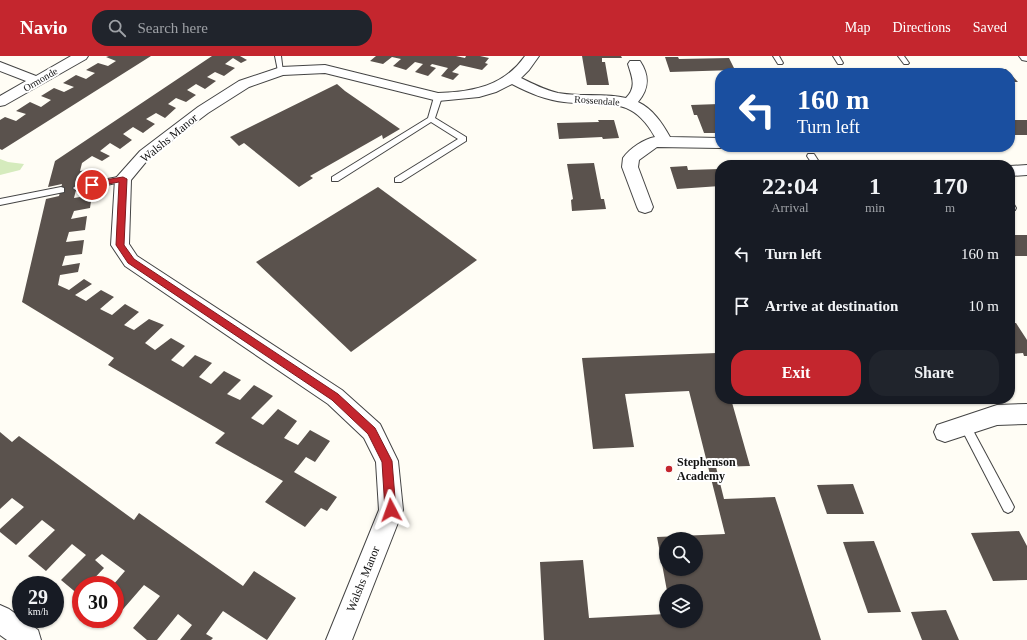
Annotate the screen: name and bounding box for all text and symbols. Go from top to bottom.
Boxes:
search box [92,10,372,46]
text: Navio [20,17,68,38]
icon: search [106,17,128,39]
text: Search here [138,20,208,36]
text: Map [845,20,870,35]
text: Directions [892,20,951,35]
text: Saved [973,20,1007,35]
street label: Ormonde [21,65,60,94]
icon: left [731,84,783,136]
text: 160 m [797,84,869,115]
street label: Rossendale [574,93,621,108]
street label: Walshs Manor [138,111,200,165]
text: Turn left [797,117,860,137]
pin [75,168,109,202]
text: 22:04 [762,173,818,199]
text: 1 [869,173,881,199]
text: 170 [932,173,968,199]
icon: arrive [81,174,103,196]
text: Arrival [771,200,809,215]
text: min [865,200,885,215]
text: m [945,200,955,215]
icon: left [731,243,753,265]
text: Turn left [765,246,822,262]
text: 160 m [961,246,999,262]
icon: arrive [731,295,753,317]
text: Arrive at destination [765,298,898,314]
text: 10 m [969,298,999,314]
button: Exit [731,350,861,396]
button: Share [869,350,999,396]
place label: Stephenson Academy [677,455,736,483]
marker: Stephenson Academy [664,464,674,474]
position arrow [370,489,412,531]
map controls [659,532,703,628]
button: search [659,532,703,576]
street label: Walshs Manor [344,544,382,614]
speed limit sign: 30 [72,576,124,628]
button: layers [659,584,703,628]
text: 29 [28,586,48,608]
text: km/h [28,606,48,617]

